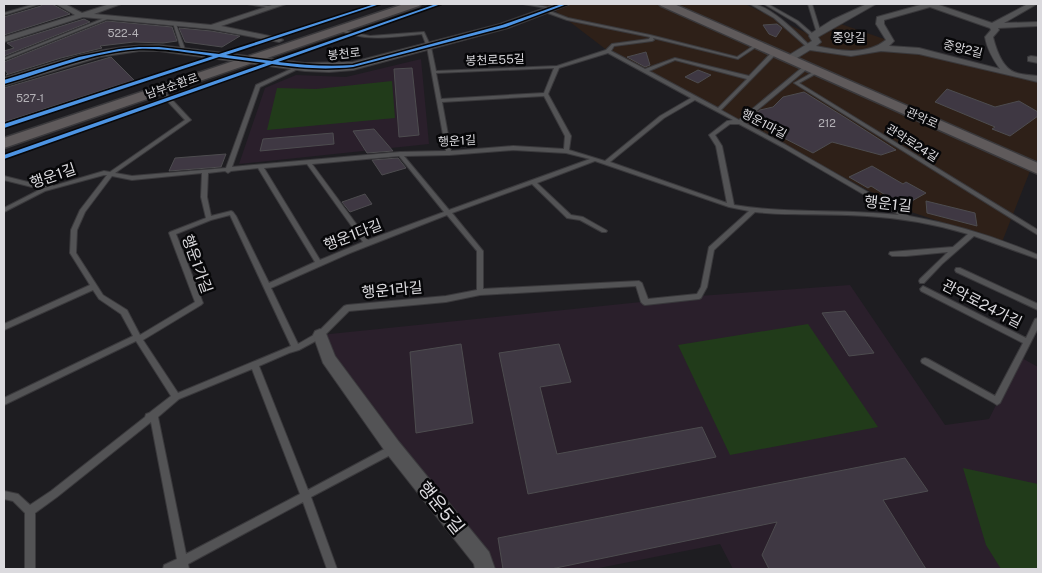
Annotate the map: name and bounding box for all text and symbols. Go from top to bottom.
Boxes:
house number: 522-4 [107,27,139,39]
street label: 중앙길 [832,31,866,45]
street label: 중앙2길 [942,37,984,61]
street label: 봉천로 [327,45,361,63]
street label: 봉천로55길 [465,52,525,68]
street label: 남부순환로 [144,70,200,102]
house number: 527-1 [16,92,44,104]
street label: 관악로 [904,105,940,131]
street label: 행운1마길 [739,106,789,142]
house number: 212 [818,117,836,129]
street label: 관악로24길 [883,121,941,165]
street label: 행운1길 [438,133,476,149]
street label: 행운1길 [28,160,78,191]
street label: 행운1길 [864,193,913,214]
street label: 행운1다길 [321,216,384,253]
street label: 행운1가길 [179,232,216,296]
street label: 관악로24가길 [939,276,1025,331]
street label: 행운1라길 [361,278,423,301]
street label: 행운5길 [414,477,469,538]

